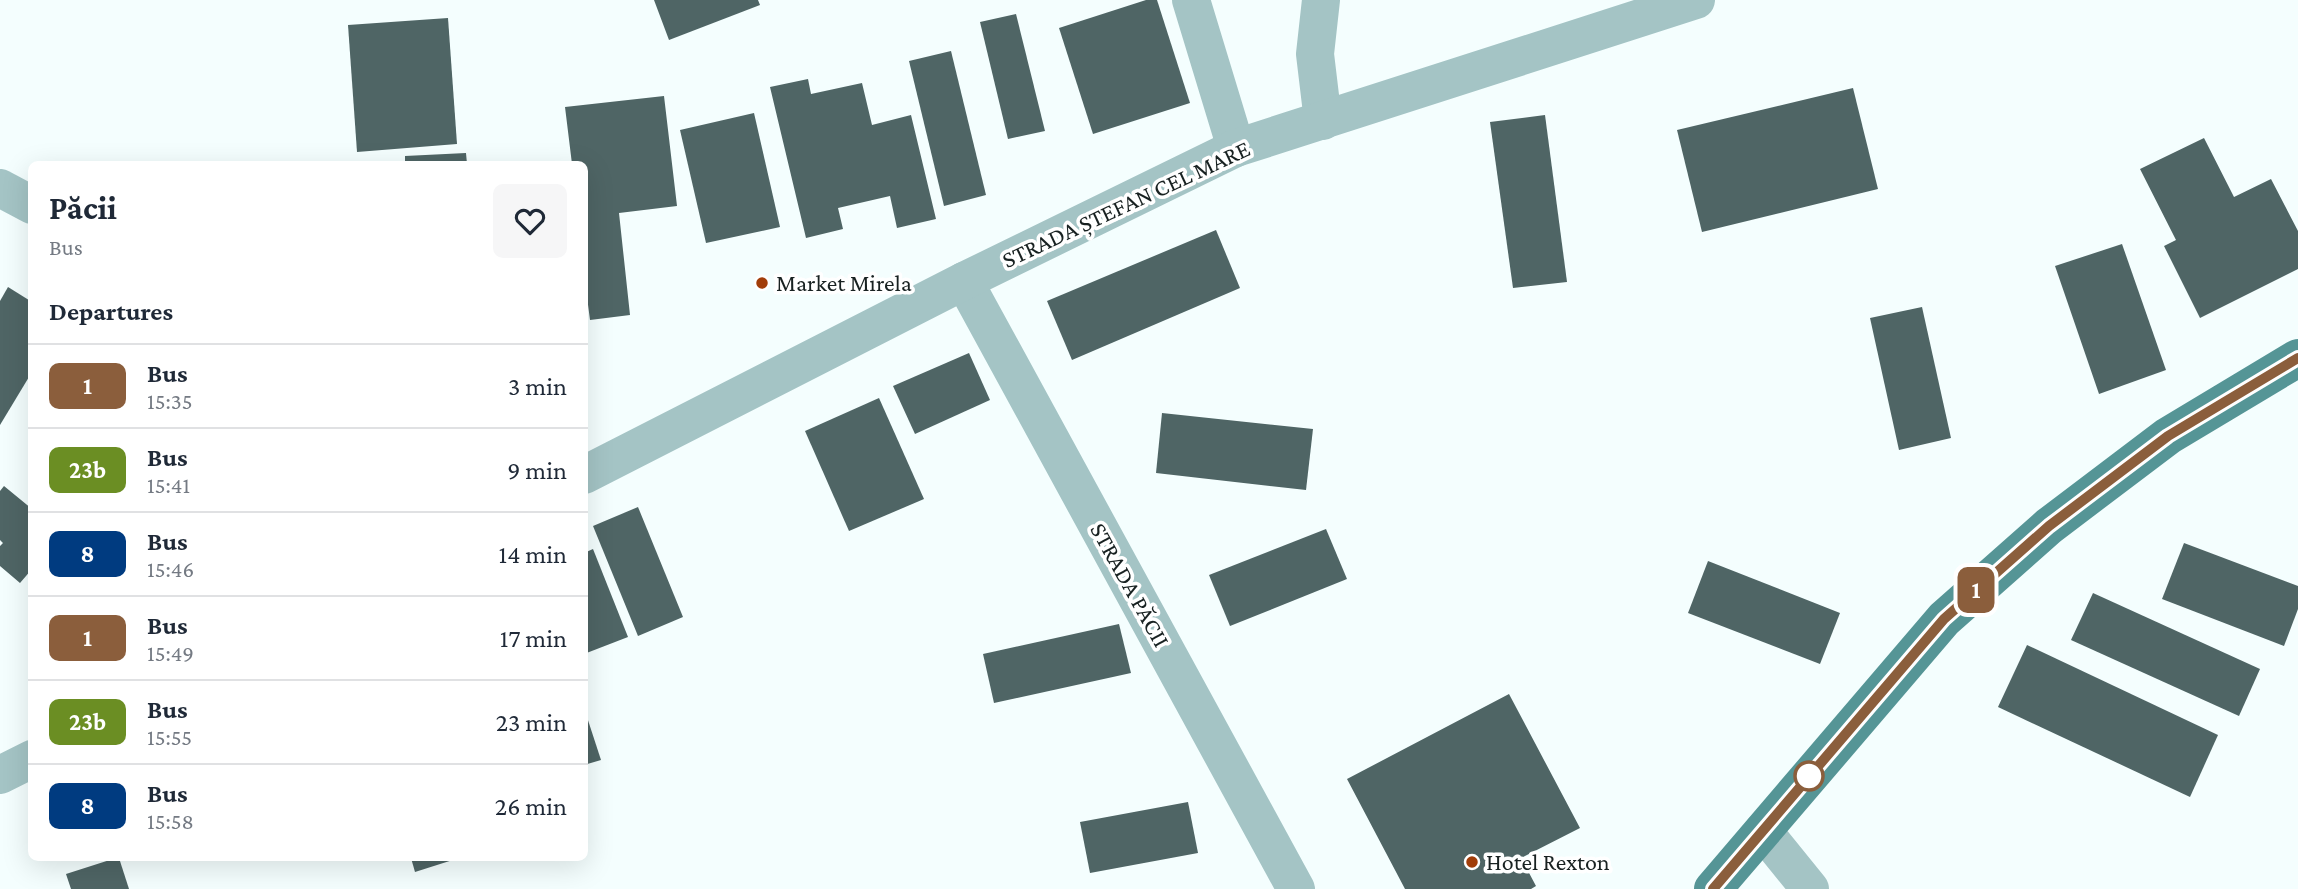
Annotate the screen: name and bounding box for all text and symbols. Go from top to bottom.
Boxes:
street label: STRADA ȘTEFAN CEL MARE [998,134,1255,275]
button: heart [493,184,567,258]
text: Păcii [49,189,117,226]
text: Bus [49,234,83,260]
place label: Market Mirela [776,269,912,296]
marker: Market Mirela [754,275,770,291]
text: Departures [49,297,173,326]
text: Bus [147,359,188,388]
text: 1 [83,372,92,399]
text: 3 min [508,372,567,401]
text: 15:35 [147,388,193,414]
text: Bus [147,443,188,472]
text: 23b [69,456,106,483]
text: 9 min [507,456,567,485]
text: 15:41 [147,472,190,498]
street label: STRADA PĂCII [1085,518,1176,652]
text: Bus [147,527,188,556]
text: 8 [81,540,94,567]
text: 14 min [499,540,567,569]
text: 15:46 [147,556,194,582]
line badge: 1 [1953,567,1999,613]
text: 1 [1972,576,1980,603]
text: Bus [147,611,188,640]
text: 1 [83,624,92,651]
text: 17 min [500,624,567,653]
text: 15:49 [147,640,194,666]
text: Bus [147,695,188,724]
text: 23b [69,708,106,735]
text: 23 min [496,708,567,737]
text: 15:55 [147,724,192,750]
unlabelled marker [1794,761,1824,791]
text: Bus [147,779,188,808]
text: 8 [81,792,94,819]
text: 26 min [495,792,567,821]
text: 15:58 [147,808,194,834]
place label: Hotel Rexton [1486,848,1610,875]
marker: Hotel Rexton [1464,854,1480,870]

